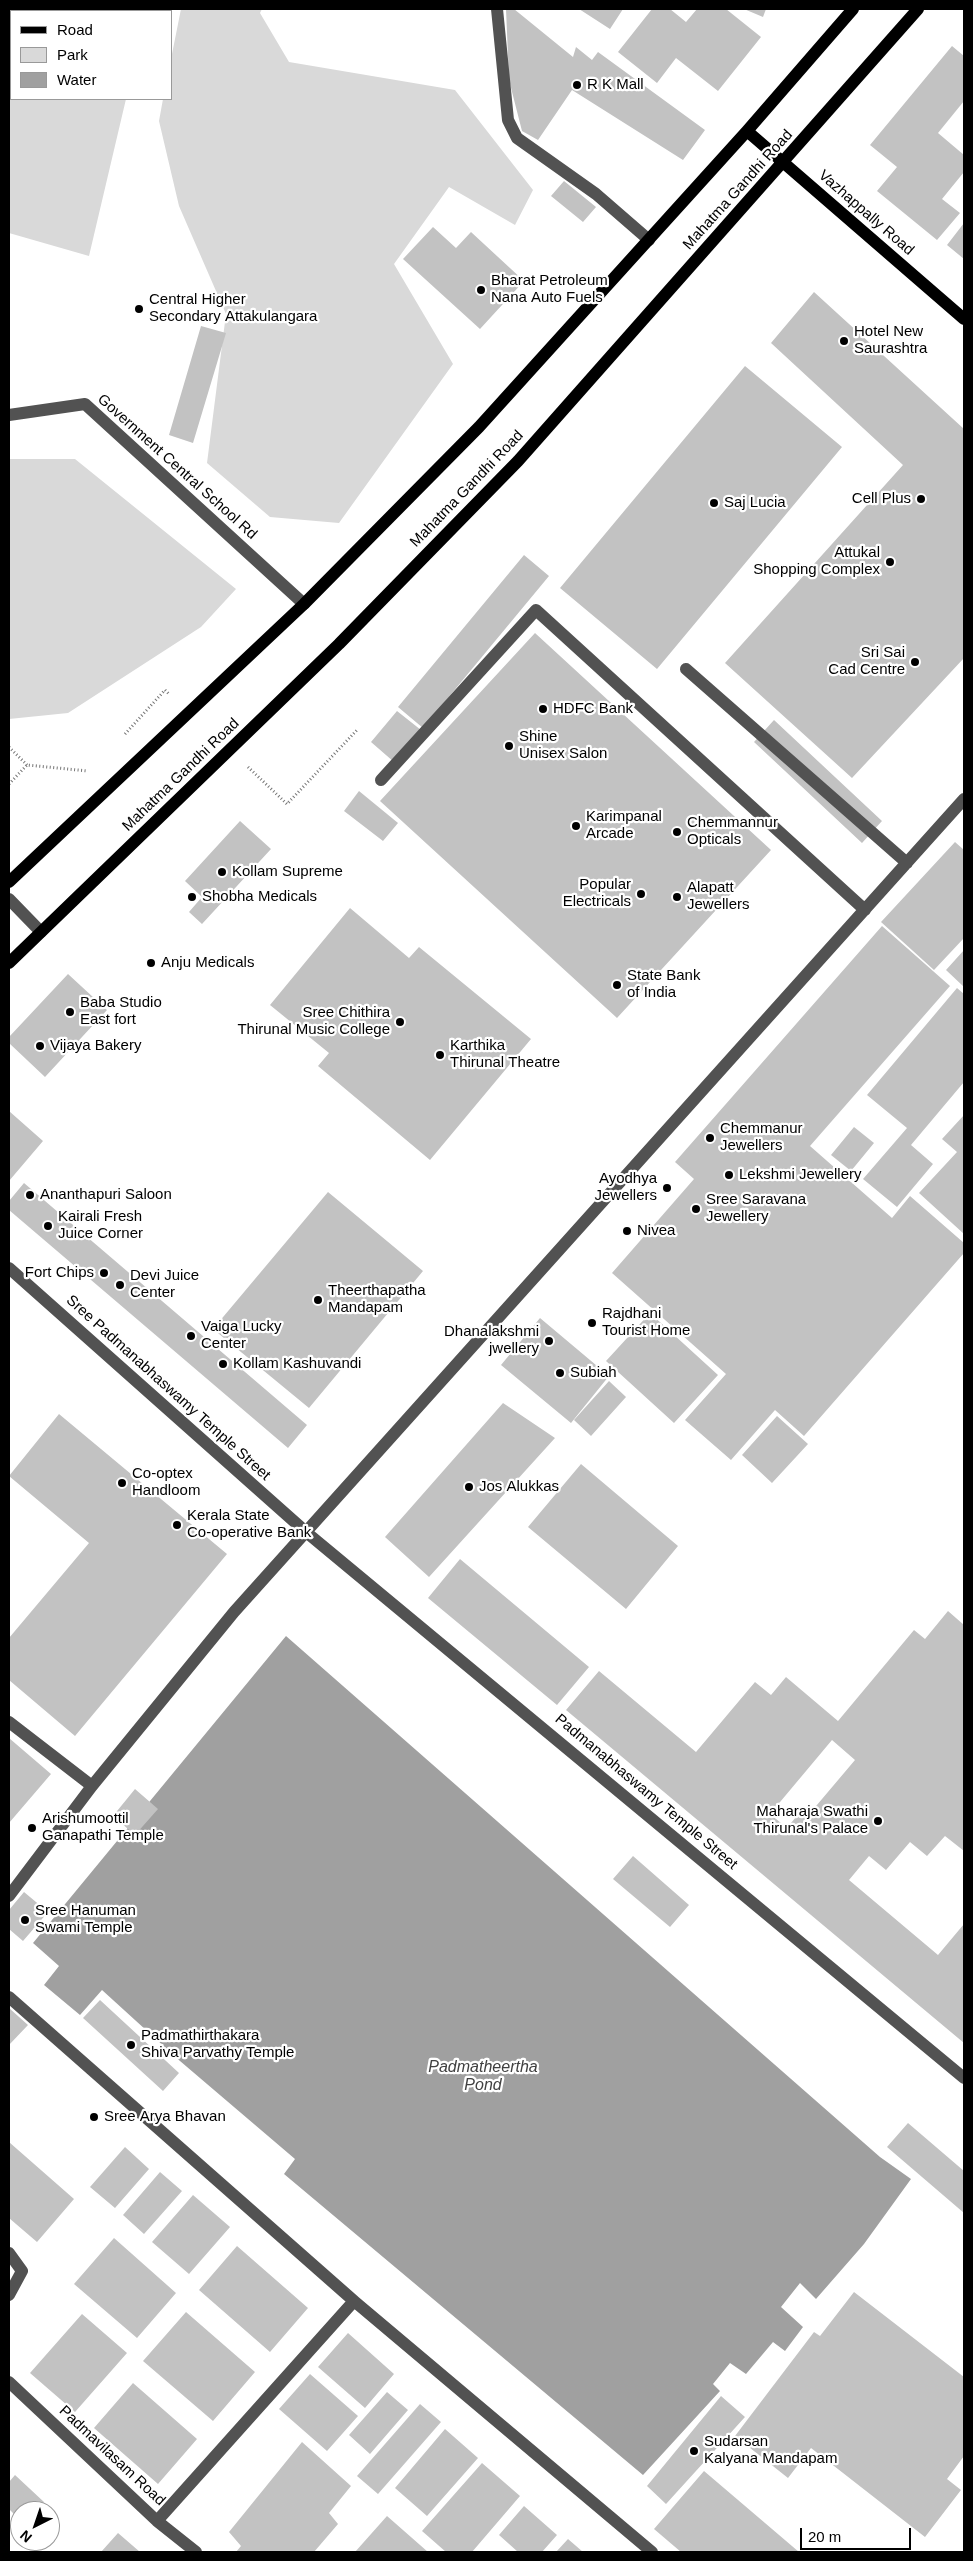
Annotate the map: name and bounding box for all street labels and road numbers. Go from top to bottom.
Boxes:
street label: Mahatma Gandhi Road [679,126,797,254]
street label: Vazhappally Road [815,167,917,259]
street label: Government Central School Rd [94,391,260,543]
street label: Mahatma Gandhi Road [407,427,527,551]
street label: Mahatma Gandhi Road [119,715,243,835]
street label: Sree Padmanabhaswamy Temple Street [62,1291,274,1485]
street label: Padmanabhaswamy Temple Street [551,1710,741,1874]
street label: Padmavilasam Road [55,2402,169,2510]

